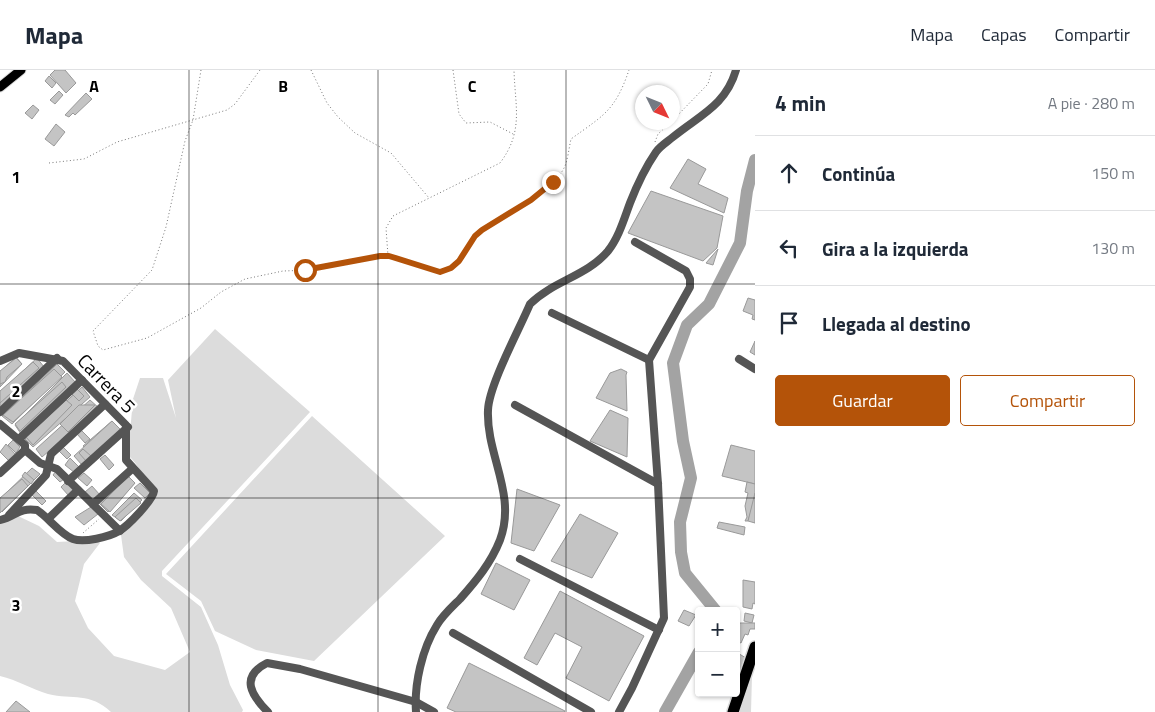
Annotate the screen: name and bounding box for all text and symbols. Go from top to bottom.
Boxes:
text: Mapa [25,17,83,53]
text: Mapa [910,21,953,48]
text: Capas [981,21,1027,48]
text: Compartir [1055,21,1130,48]
text: A [89,74,99,98]
text: B [278,74,288,98]
text: C [468,74,477,98]
north arrow [635,85,680,130]
text: 4 min [775,87,826,119]
text: A pie · 280 m [1048,91,1135,115]
icon: ahead [775,159,803,187]
text: Continúa [822,159,895,188]
text: 150 m [1091,161,1135,185]
text: 1 [12,165,20,189]
route end [542,171,565,194]
icon: left [775,234,803,262]
text: Gira a la izquierda [822,234,969,263]
text: 130 m [1091,236,1135,260]
route start [294,259,317,282]
icon: arrive [775,309,803,337]
text: Llegada al destino [822,309,971,338]
street label: Carrera 5 [71,347,143,419]
button: Guardar [775,375,950,426]
button: Compartir [960,375,1135,426]
text: 2 [12,379,20,403]
text: 3 [12,593,20,617]
map controls [695,607,740,697]
button: + [695,607,740,652]
button: − [695,652,740,697]

